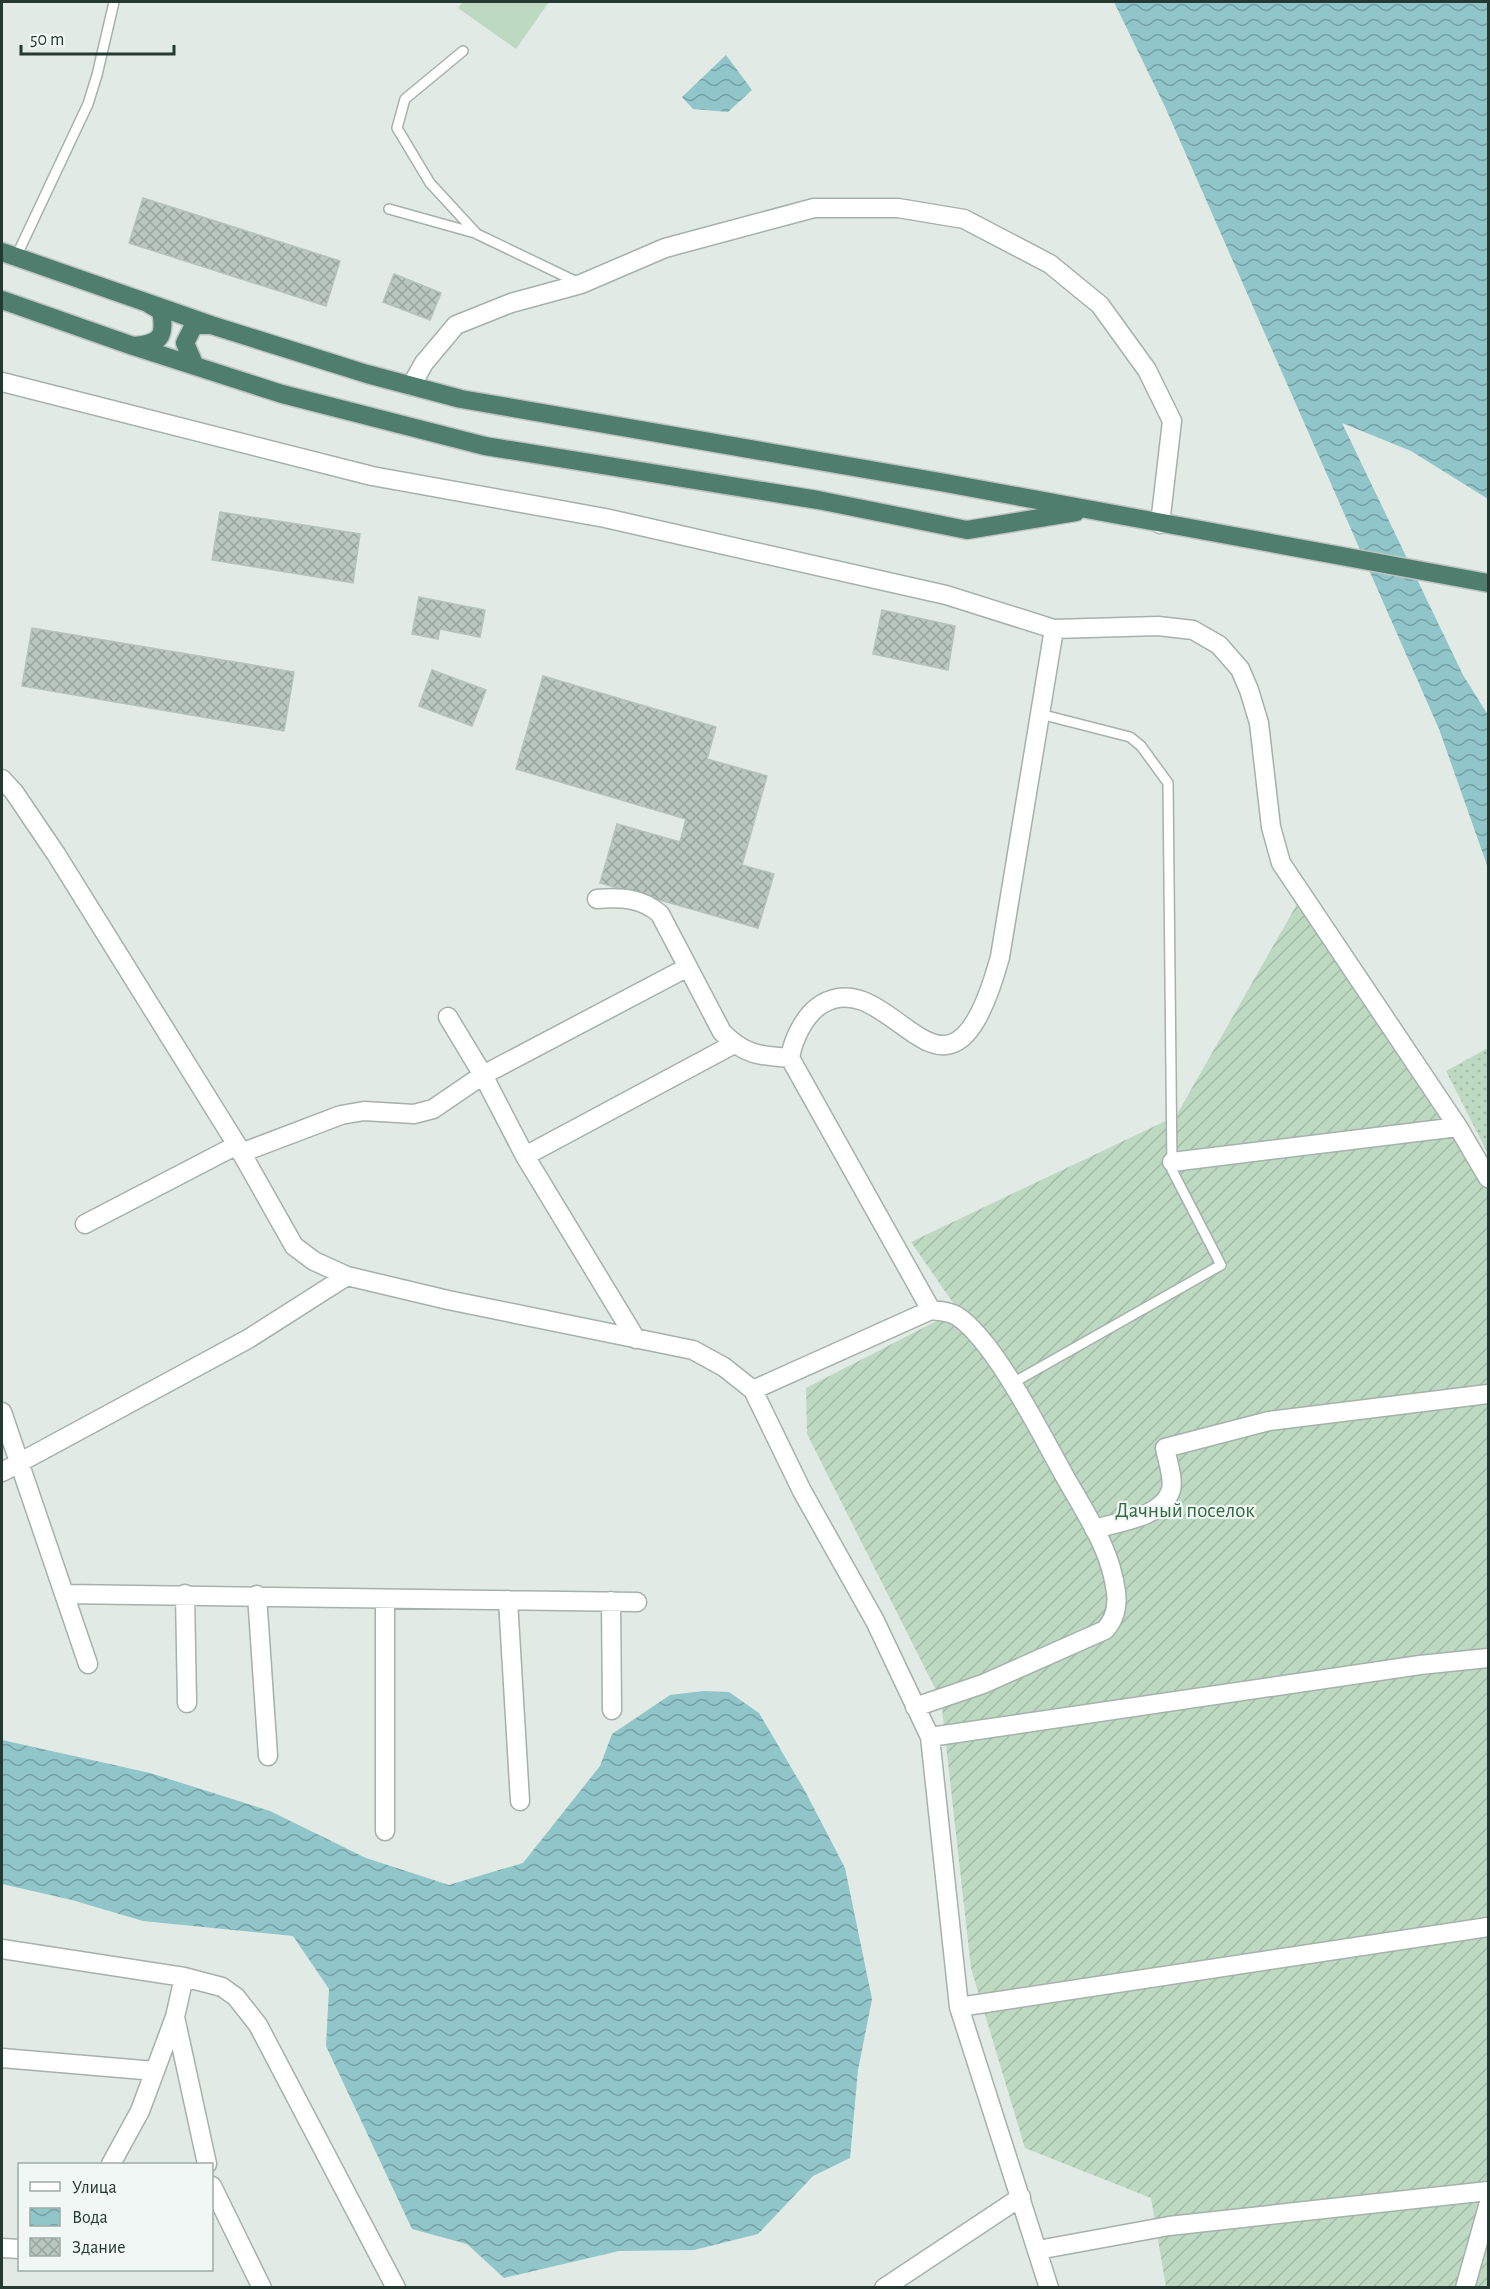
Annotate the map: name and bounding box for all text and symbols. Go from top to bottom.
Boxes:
scale bar [21,18,174,56]
text: 50 m [30,31,64,49]
park label: Дачный поселок [1115,1500,1255,1521]
legend [18,2163,213,2271]
text: Улица [72,2179,117,2197]
text: Вода [72,2209,108,2227]
text: Здание [72,2239,126,2257]

